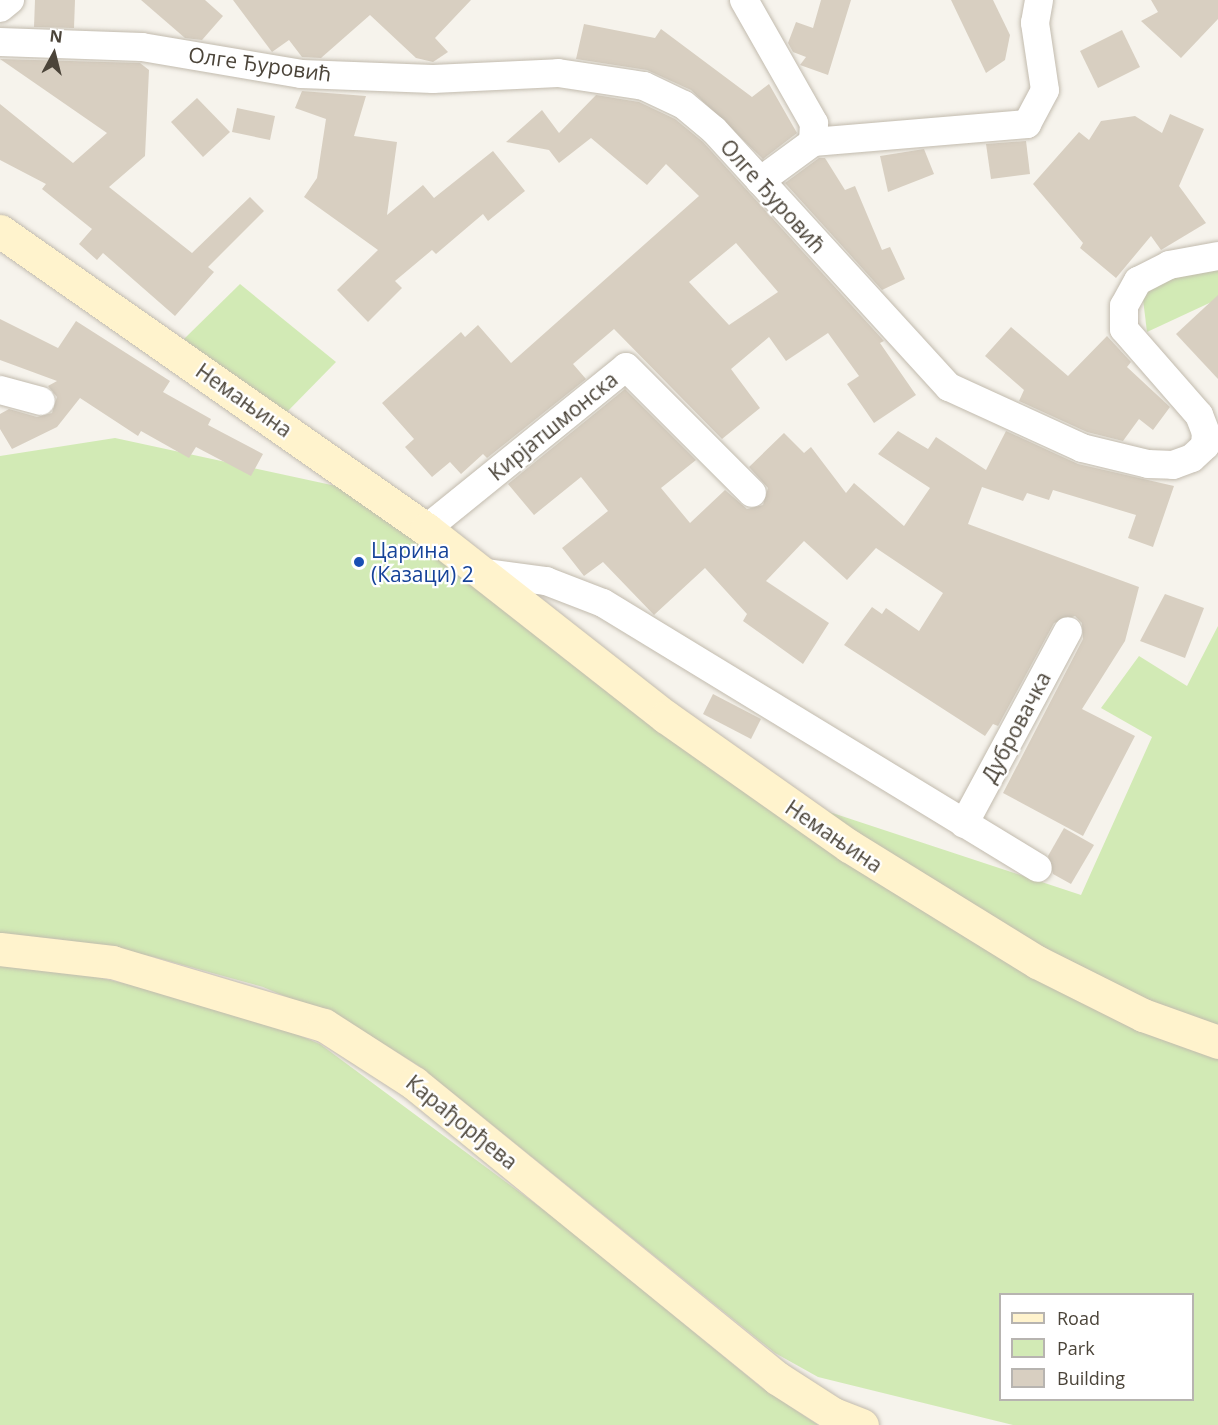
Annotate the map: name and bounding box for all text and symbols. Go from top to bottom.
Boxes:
north arrow [24,24,84,84]
text: N [48,24,64,48]
street label: Олге Ђуровић [187,41,333,87]
street label: Олге Ђуровић [715,134,831,258]
street label: Немањина [191,358,297,442]
street label: Кирјатшмонска [484,366,622,486]
place label: Царина (Казаци) 2 [371,537,474,587]
marker: Царина (Казаци) 2 [352,555,366,569]
street label: Дубровачка [976,667,1056,787]
street label: Немањина [781,794,887,878]
street label: Карађорђева [401,1069,523,1175]
legend [999,1293,1194,1401]
text: Road [1057,1306,1100,1330]
text: Park [1057,1336,1095,1360]
text: Building [1057,1366,1125,1390]

